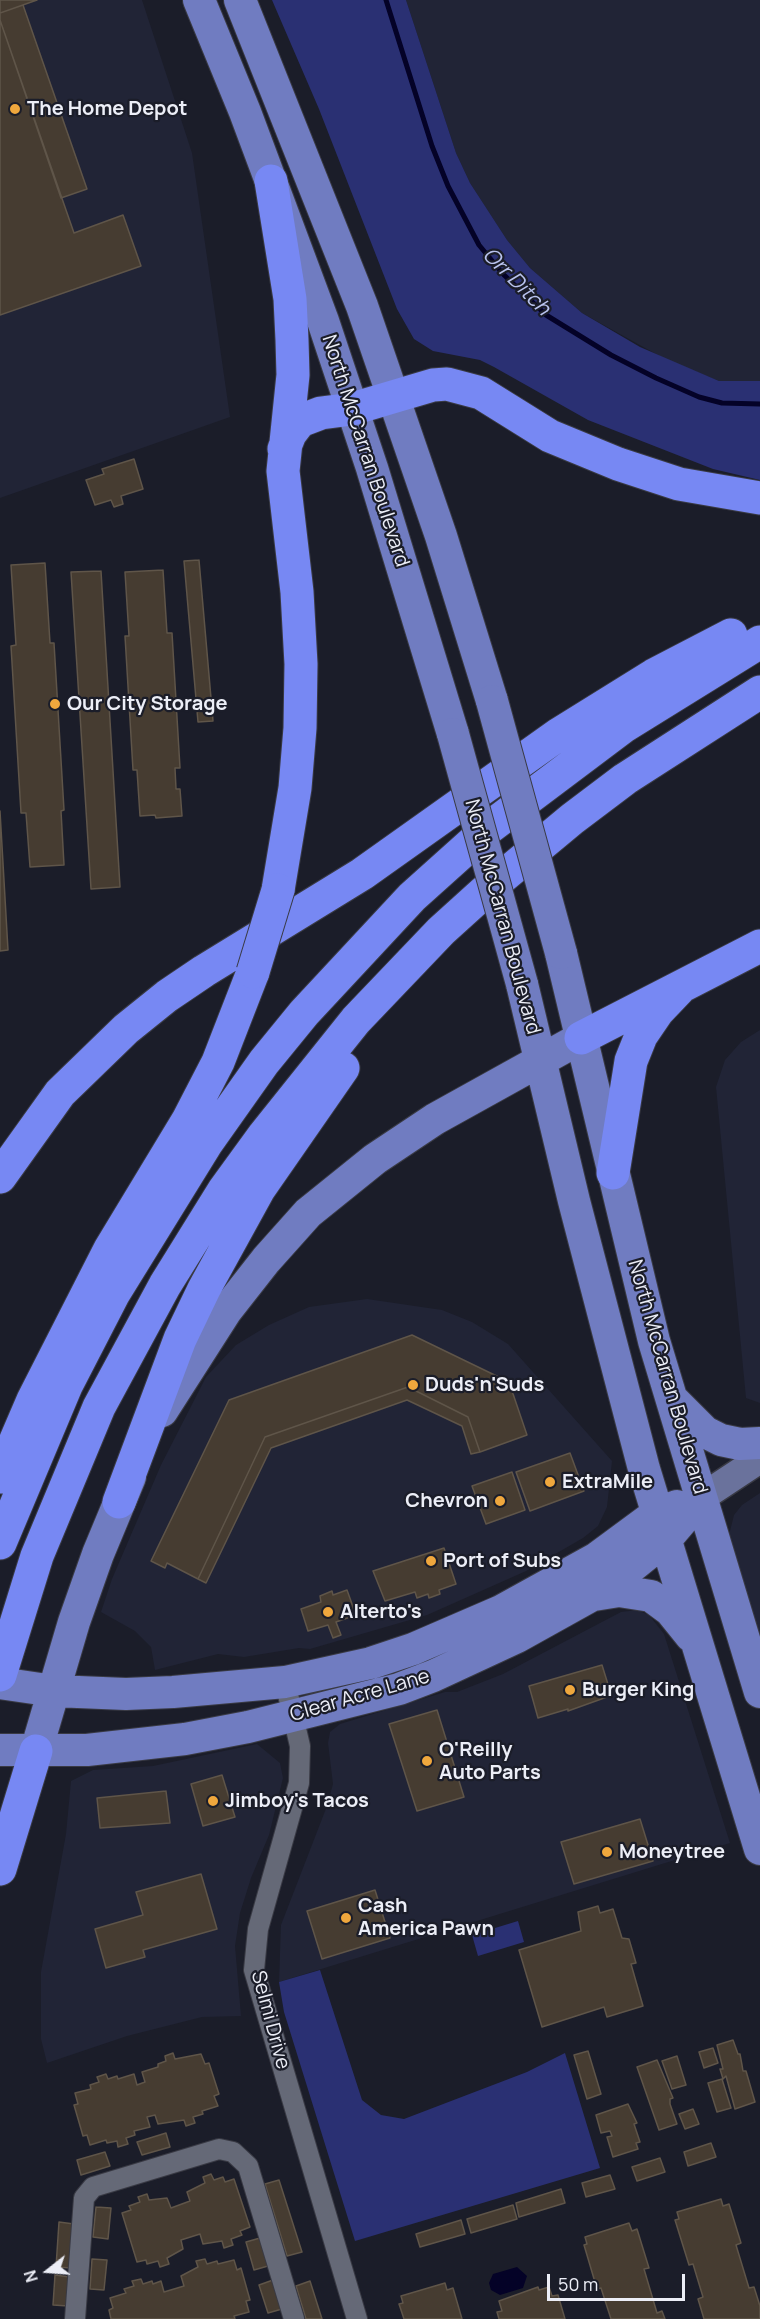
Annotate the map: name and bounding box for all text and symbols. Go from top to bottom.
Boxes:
place label: The Home Depot [27,97,187,121]
marker: The Home Depot [8,102,22,116]
water label: Orr Ditch [477,243,555,321]
street label: North McCarran Boulevard [316,332,414,570]
place label: Our City Storage [67,692,228,716]
marker: Our City Storage [48,697,62,711]
street label: North McCarran Boulevard [459,797,545,1037]
street label: North McCarran Boulevard [622,1257,712,1497]
place label: Duds'n'Suds [425,1373,544,1397]
marker: Duds'n'Suds [406,1378,420,1392]
place label: ExtraMile [562,1470,653,1494]
marker: ExtraMile [543,1475,557,1489]
place label: Chevron [405,1489,488,1513]
marker: Chevron [493,1494,507,1508]
place label: Port of Subs [443,1549,561,1573]
marker: Port of Subs [424,1554,438,1568]
place label: Alterto's [340,1600,421,1624]
marker: Alterto's [321,1605,335,1619]
street label: Clear Acre Lane [287,1665,433,1727]
place label: Burger King [582,1678,694,1702]
marker: Burger King [563,1683,577,1697]
place label: O'Reilly Auto Parts [439,1738,541,1785]
marker: O'Reilly Auto Parts [420,1754,434,1768]
place label: Jimboy's Tacos [225,1789,369,1813]
marker: Jimboy's Tacos [206,1794,220,1808]
place label: Moneytree [619,1840,725,1864]
marker: Moneytree [600,1845,614,1859]
place label: Cash America Pawn [358,1894,494,1941]
marker: Cash America Pawn [339,1911,353,1925]
street label: Selmi Drive [245,1968,295,2072]
north arrow [18,2241,78,2301]
scale bar [550,2262,688,2300]
text: N [19,2268,43,2285]
text: 50 m [558,2272,598,2296]

